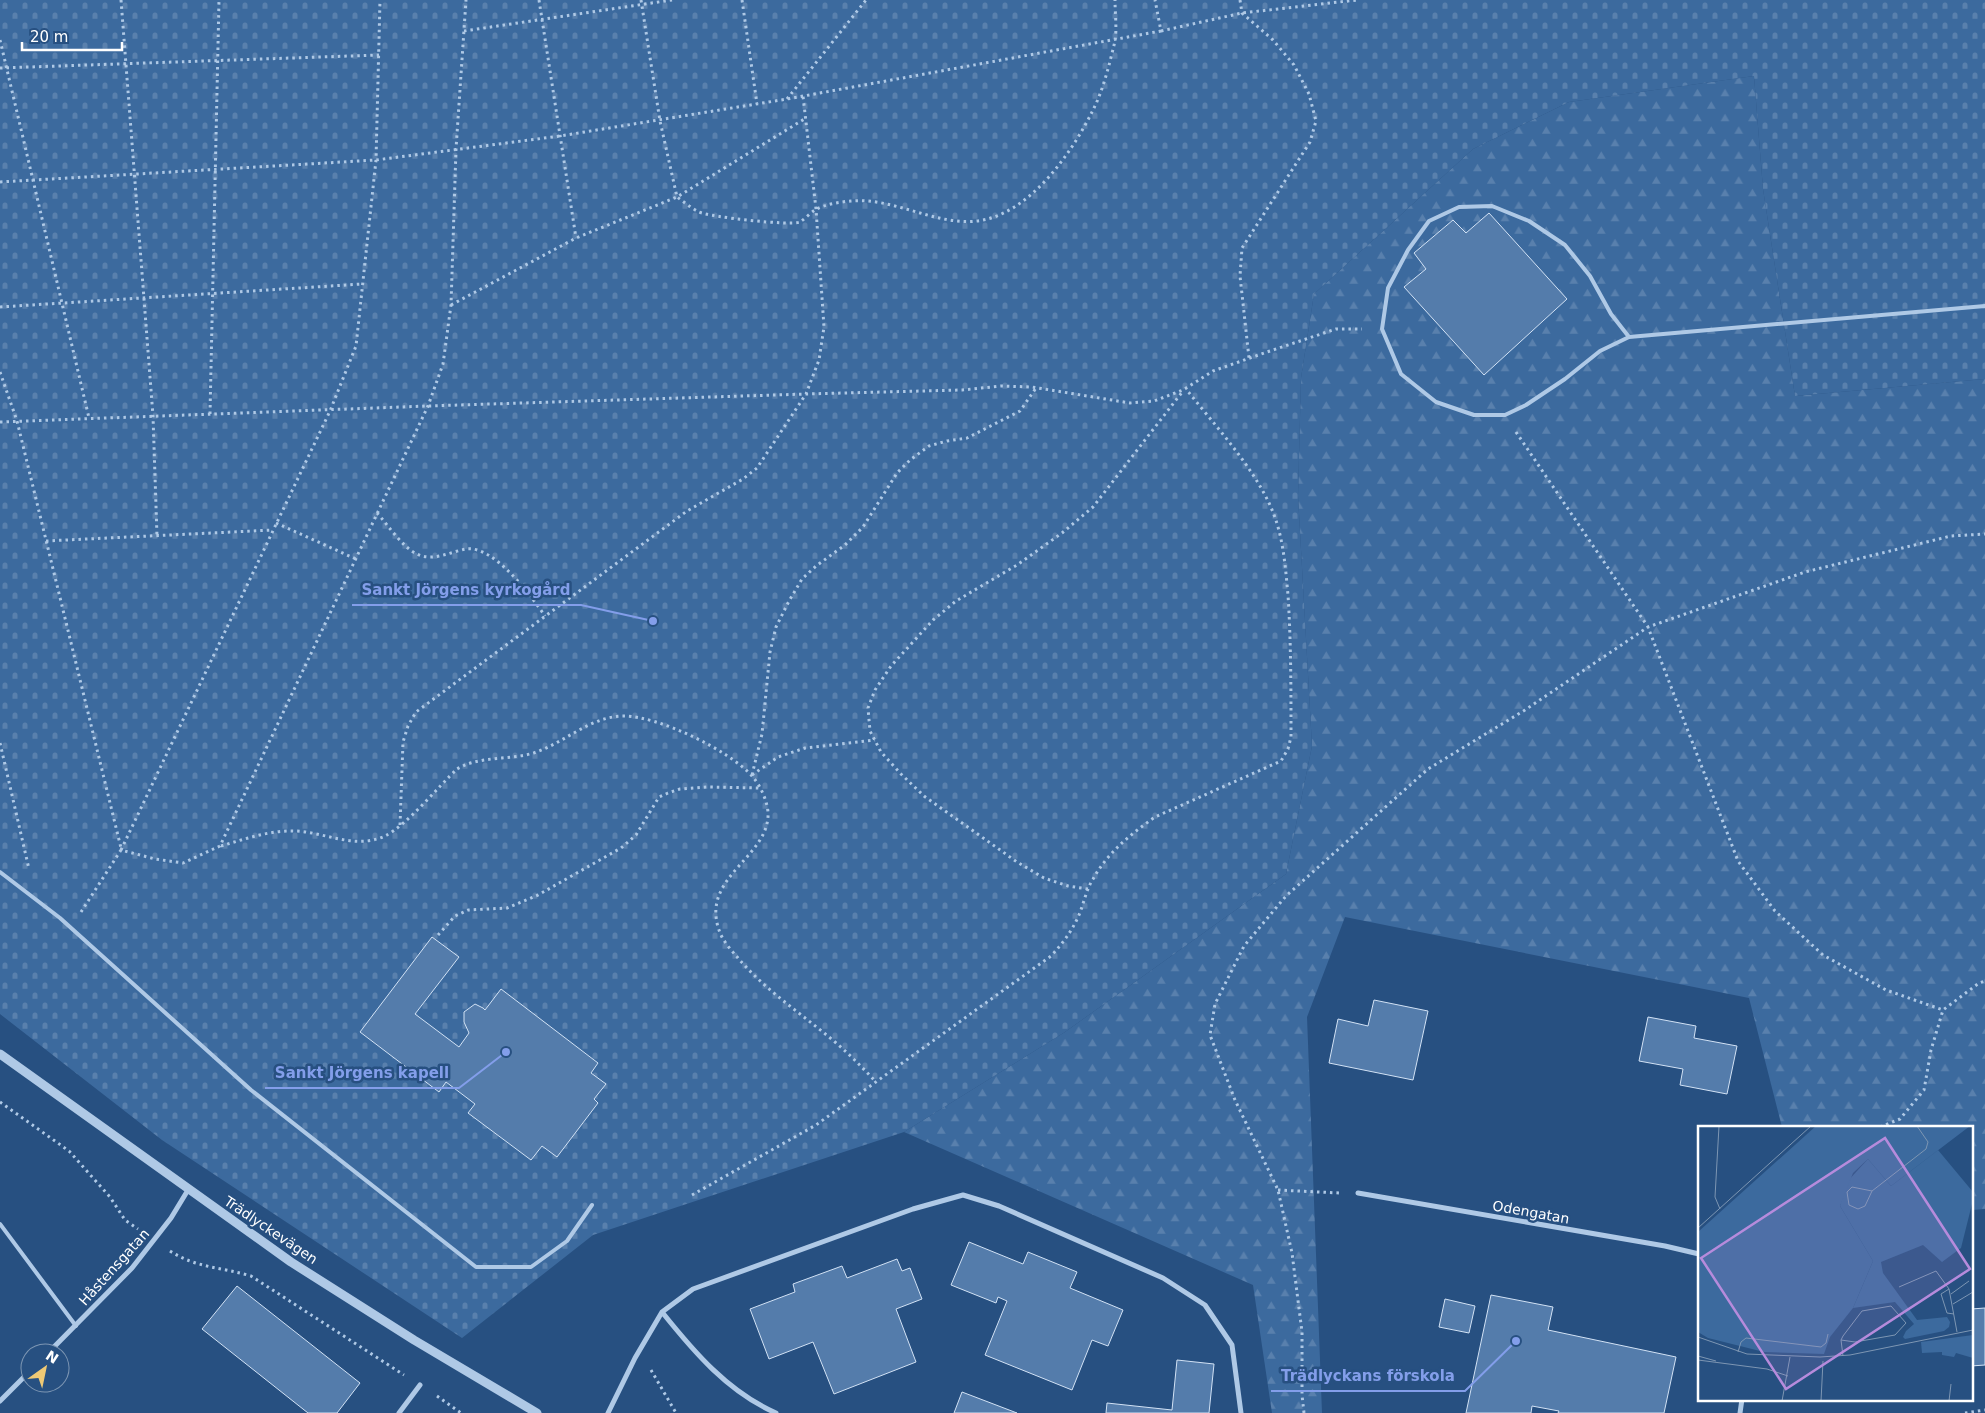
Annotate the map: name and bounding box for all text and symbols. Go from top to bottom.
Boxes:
scale bar [22,20,122,52]
text: 20 m [30,28,68,46]
callout: Sankt Jörgens kyrkogård [352,575,581,605]
text: Sankt Jörgens kyrkogård [361,581,571,599]
callout: Sankt Jörgens kapell [265,1058,459,1088]
text: Sankt Jörgens kapell [275,1064,449,1082]
inset map [1698,1126,1972,1400]
street label: Trädlyckevägen [220,1192,321,1267]
street label: Odengatan [1491,1197,1571,1227]
street label: Håstensgatan [76,1226,152,1308]
north arrow [20,1343,70,1393]
text: N [43,1347,61,1367]
callout: Trädlyckans förskola [1271,1361,1465,1391]
text: Trädlyckans förskola [1281,1367,1455,1385]

